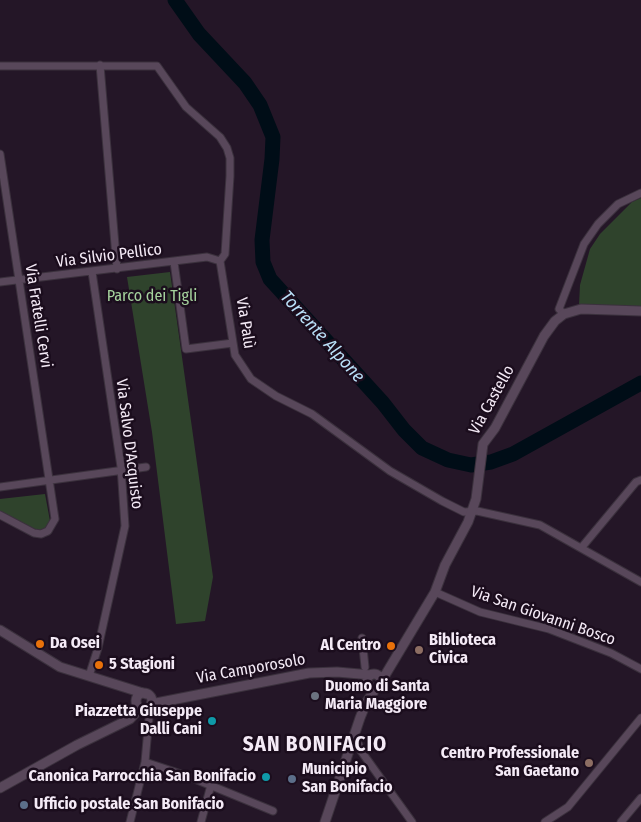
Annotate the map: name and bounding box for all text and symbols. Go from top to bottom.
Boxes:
street label: Via Silvio Pellico [55,240,163,272]
street label: Via Fratelli Cervi [20,263,56,369]
park label: Parco dei Tigli [107,287,197,307]
water label: Torrente Alpone [275,287,369,387]
street label: Via Palù [231,296,259,350]
street label: Via Castello [465,362,519,438]
street label: Via Salvo D'Acquisto [111,378,147,510]
street label: Via San Giovanni Bosco [468,582,618,650]
place label: Biblioteca Civica [429,631,496,669]
place label: Da Osei [50,634,100,654]
place label: Al Centro [320,636,381,656]
marker: Da Osei [34,638,46,650]
marker: Al Centro [385,640,397,652]
marker: Biblioteca Civica [413,644,425,656]
street label: Via Camporosolo [195,650,307,688]
place label: 5 Stagioni [109,655,175,675]
marker: 5 Stagioni [93,659,105,671]
place label: Duomo di Santa Maria Maggiore [325,677,430,715]
marker: Duomo di Santa Maria Maggiore [309,690,321,702]
place label: Piazzetta Giuseppe Dalli Cani [75,702,202,740]
marker: Piazzetta Giuseppe Dalli Cani [206,715,218,727]
district label: SAN BONIFACIO [241,732,389,758]
place label: Centro Professionale San Gaetano [441,744,579,782]
marker: Centro Professionale San Gaetano [583,757,595,769]
place label: Municipio San Bonifacio [302,760,393,798]
place label: Canonica Parrocchia San Bonifacio [29,767,256,787]
marker: Canonica Parrocchia San Bonifacio [260,771,272,783]
marker: Municipio San Bonifacio [286,773,298,785]
place label: Ufficio postale San Bonifacio [34,795,224,815]
marker: Ufficio postale San Bonifacio [18,799,30,811]

